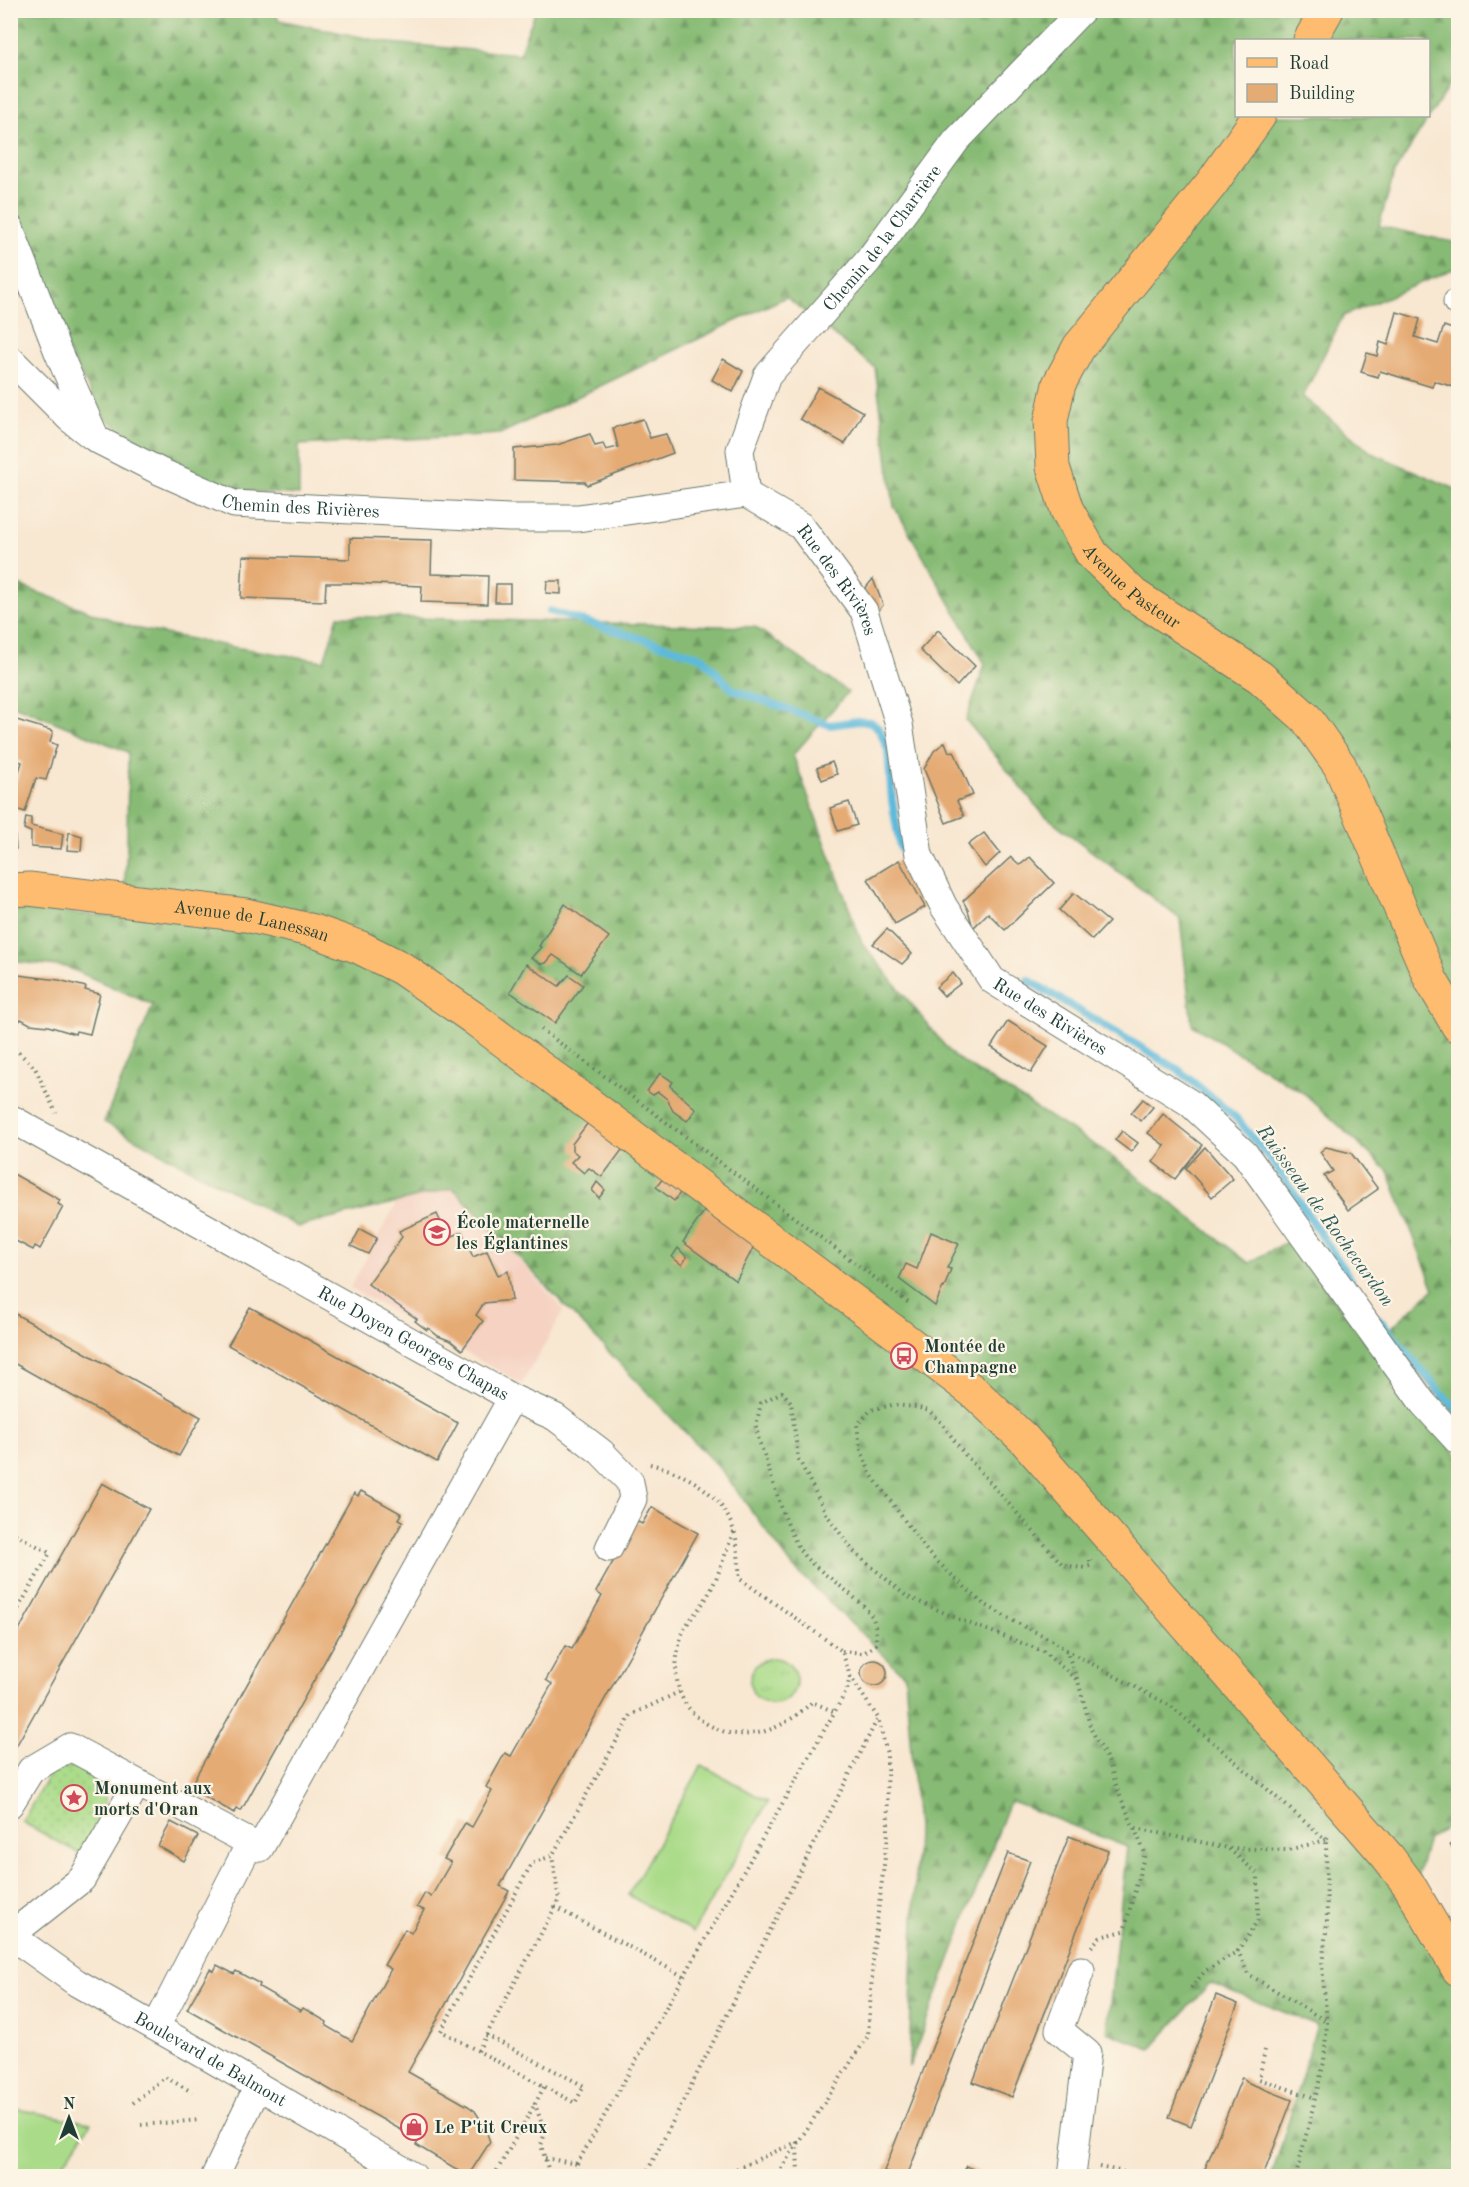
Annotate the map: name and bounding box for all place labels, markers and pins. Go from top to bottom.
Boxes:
place label: École maternelle les Églantines [456,1210,590,1253]
school or university icon: École maternelle les Églantines [422,1217,452,1247]
place label: Montée de Champagne [924,1338,1017,1377]
bus stop icon: Montée de Champagne [889,1341,919,1371]
place label: Monument aux morts d'Oran [94,1780,212,1819]
place icon: Monument aux morts d'Oran [59,1783,89,1813]
shop icon: Le P'tit Creux [399,2112,429,2142]
place label: Le P'tit Creux [434,2119,547,2137]

